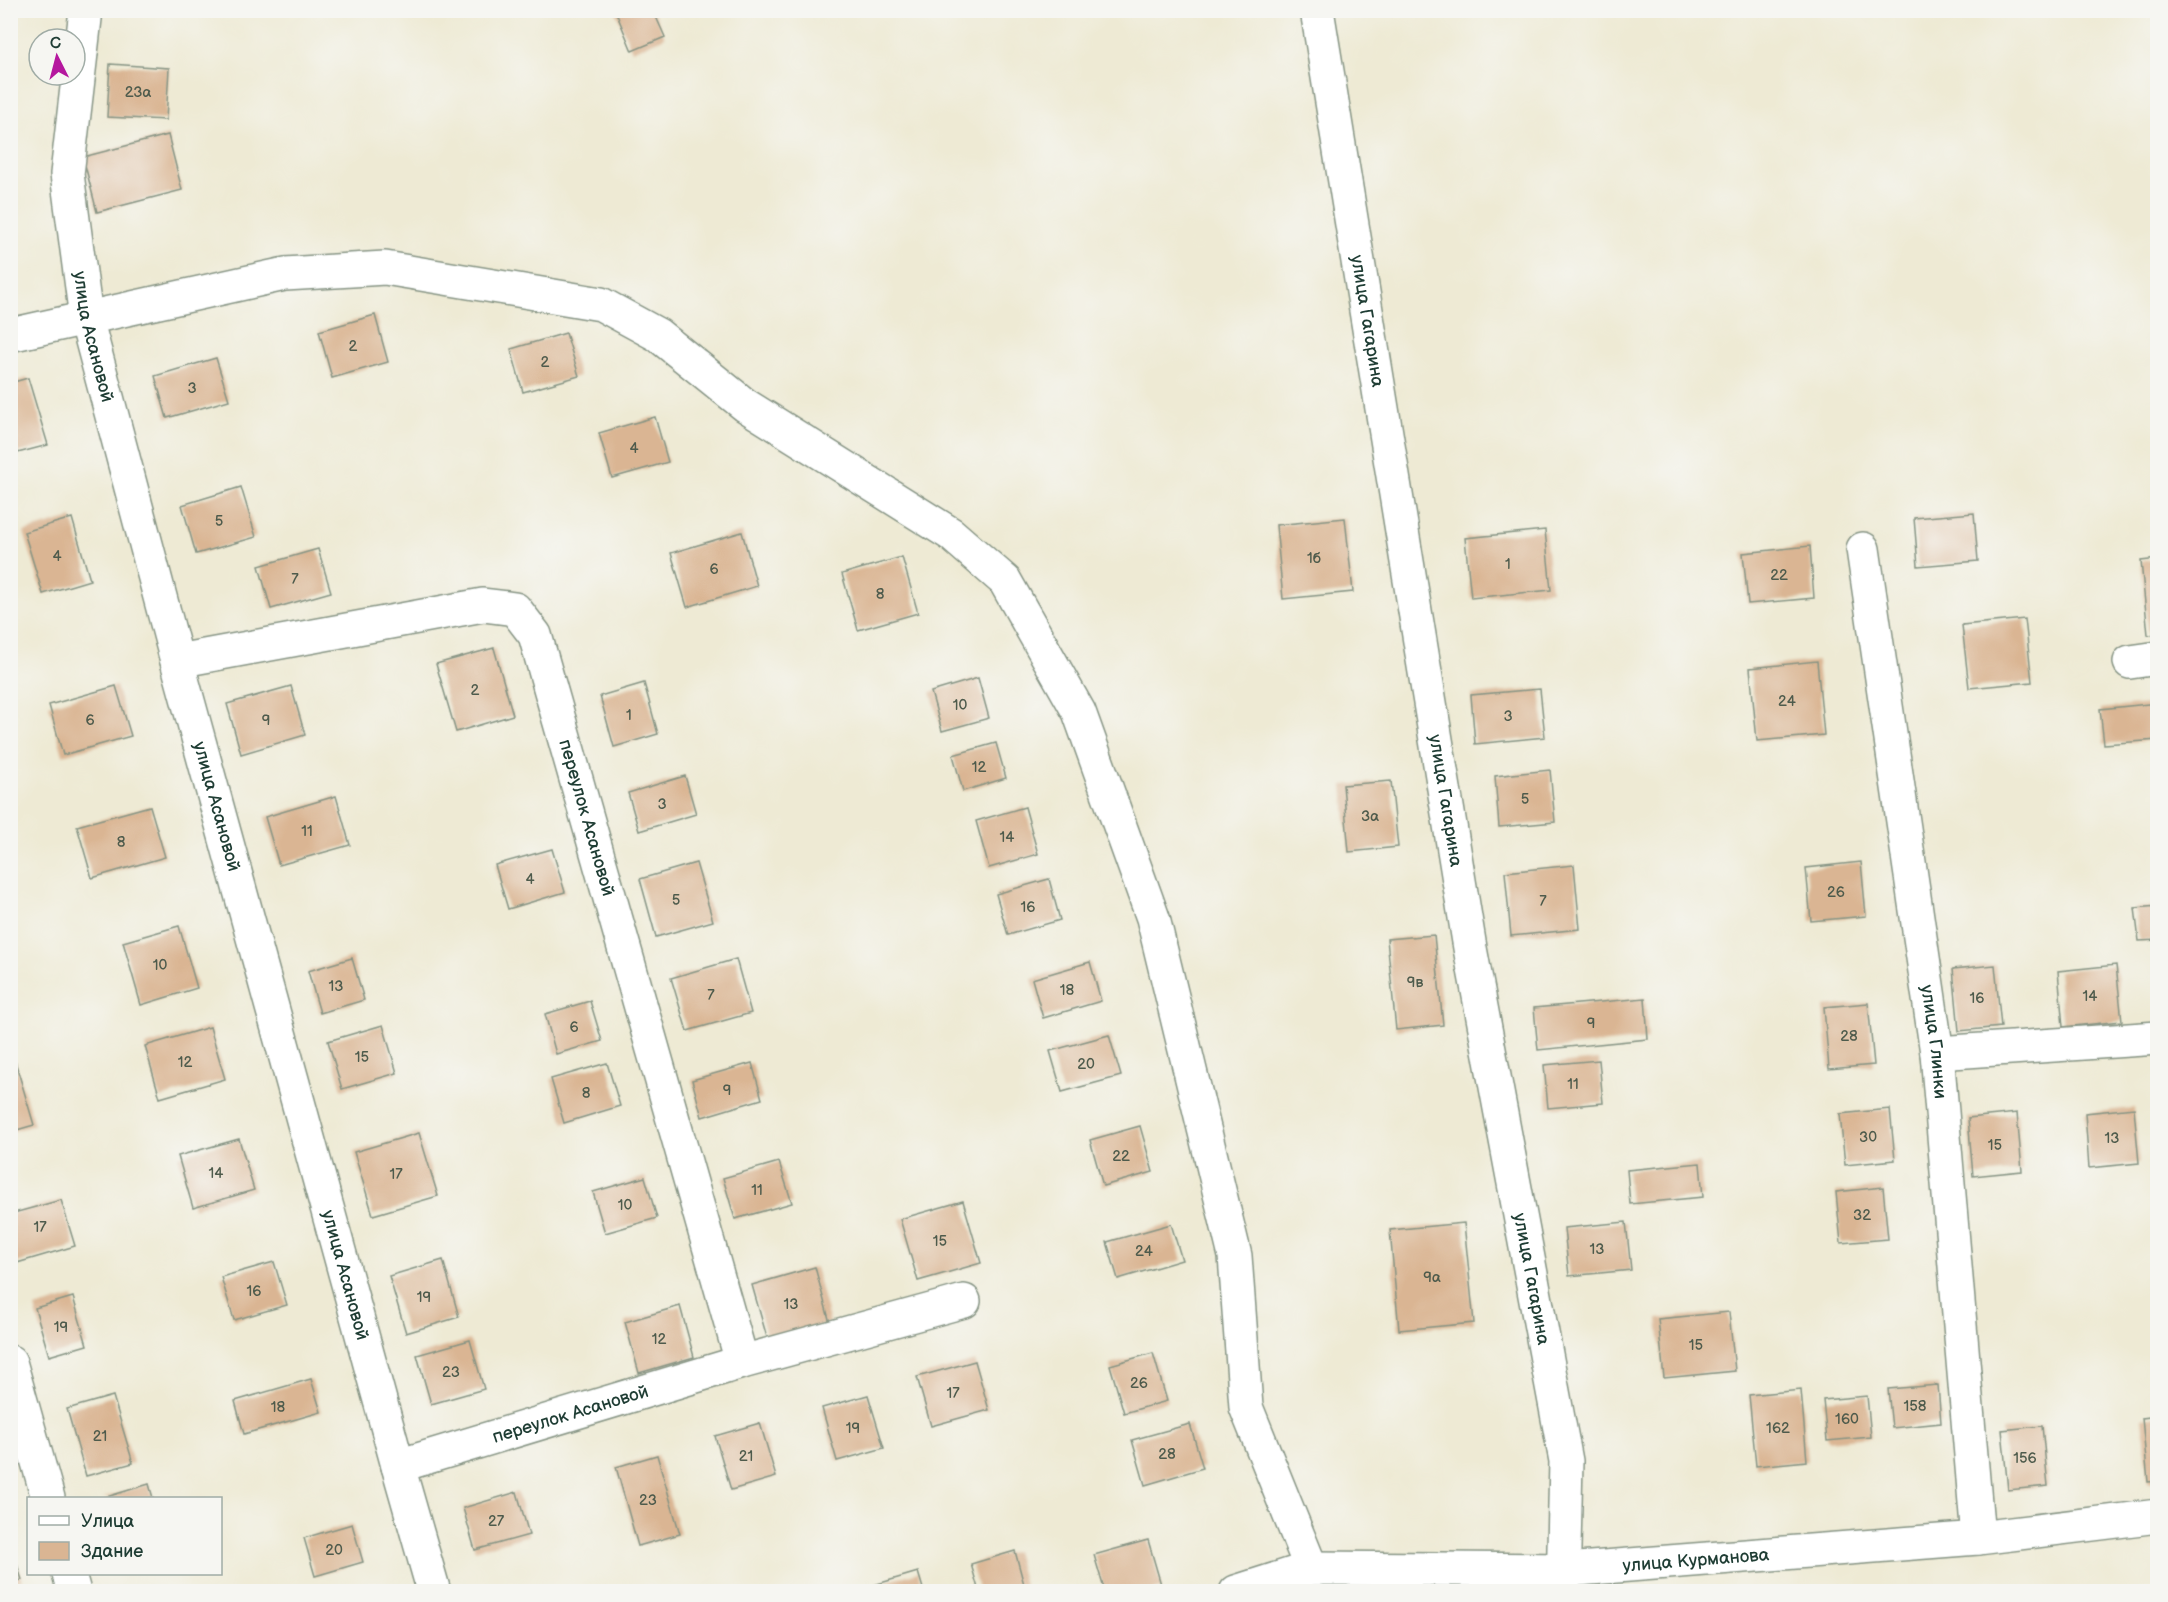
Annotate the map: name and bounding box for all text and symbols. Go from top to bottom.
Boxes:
north arrow [27,27,87,87]
text: С [49,34,62,54]
house number: 23а [125,83,151,102]
street label: улица Гагарина [1346,253,1388,389]
street label: улица Асановой [69,270,118,405]
house number: 2 [349,337,358,356]
house number: 2 [541,353,550,372]
house number: 3 [187,379,197,398]
house number: 4 [629,439,639,458]
house number: 5 [215,512,223,531]
house number: 4 [52,547,62,566]
house number: 1б [1307,549,1321,568]
house number: 1 [1505,555,1511,574]
house number: 6 [709,560,719,579]
house number: 22 [1770,566,1788,585]
house number: 7 [291,570,299,589]
house number: 8 [876,585,885,604]
house number: 2 [471,681,480,700]
house number: 24 [1778,692,1796,711]
house number: 10 [953,696,967,715]
house number: 1 [626,706,632,725]
house number: 3 [1503,707,1513,726]
house number: 6 [85,711,95,730]
house number: 9 [262,711,270,730]
street label: улица Гагарина [1424,733,1467,869]
street label: переулок Асановой [554,737,619,899]
street label: улица Асановой [189,739,244,874]
house number: 12 [972,758,986,777]
house number: 5 [1521,790,1529,809]
house number: 3 [657,795,667,814]
house number: 3а [1361,807,1379,826]
house number: 11 [301,822,313,841]
house number: 14 [1000,828,1014,847]
house number: 8 [117,833,126,852]
house number: 4 [525,870,535,889]
house number: 26 [1827,883,1845,902]
house number: 5 [672,891,680,910]
house number: 7 [1539,892,1547,911]
house number: 16 [1021,898,1035,917]
house number: 10 [153,956,167,975]
house number: 9в [1407,973,1423,992]
house number: 13 [328,977,344,996]
house number: 18 [1060,981,1075,1000]
street label: улица Глинки [1916,983,1951,1100]
house number: 7 [707,986,715,1005]
house number: 14 [2083,987,2097,1006]
house number: 16 [1970,989,1984,1008]
house number: 9 [1587,1014,1595,1033]
house number: 6 [569,1018,579,1037]
house number: 28 [1840,1027,1858,1046]
house number: 15 [355,1048,369,1067]
house number: 12 [178,1053,192,1072]
house number: 20 [1077,1055,1095,1074]
house number: 11 [1567,1075,1579,1094]
house number: 9 [723,1081,731,1100]
house number: 8 [582,1084,591,1103]
house number: 30 [1859,1128,1877,1147]
house number: 13 [2104,1129,2120,1148]
house number: 15 [1988,1136,2002,1155]
house number: 22 [1112,1147,1130,1166]
house number: 14 [209,1164,223,1183]
house number: 17 [389,1165,403,1184]
house number: 11 [751,1181,763,1200]
house number: 10 [618,1196,632,1215]
house number: 32 [1853,1206,1871,1225]
street label: улица Асановой [317,1208,373,1343]
street label: улица Гагарина [1509,1211,1554,1347]
house number: 17 [33,1218,47,1237]
house number: 15 [933,1232,947,1251]
house number: 13 [1589,1240,1605,1259]
house number: 24 [1135,1242,1153,1261]
house number: 9а [1423,1268,1441,1287]
house number: 16 [247,1282,261,1301]
house number: 19 [417,1288,431,1307]
house number: 13 [783,1295,799,1314]
house number: 19 [54,1318,68,1337]
house number: 12 [652,1330,666,1349]
house number: 15 [1689,1336,1703,1355]
house number: 23 [442,1363,460,1382]
house number: 26 [1130,1374,1148,1393]
street label: переулок Асановой [490,1381,651,1448]
house number: 17 [946,1384,960,1403]
house number: 158 [1903,1397,1927,1416]
house number: 18 [271,1398,286,1417]
house number: 160 [1835,1410,1859,1429]
house number: 19 [846,1419,860,1438]
house number: 162 [1766,1419,1790,1438]
house number: 21 [93,1427,107,1446]
house number: 28 [1158,1445,1176,1464]
house number: 21 [739,1447,753,1466]
house number: 156 [2013,1449,2037,1468]
house number: 23 [639,1491,657,1510]
legend [27,1497,222,1575]
text: Улица [81,1511,135,1532]
house number: 27 [488,1512,505,1531]
text: Здание [81,1541,143,1562]
house number: 20 [325,1541,343,1560]
street label: улица Курманова [1622,1544,1770,1577]

